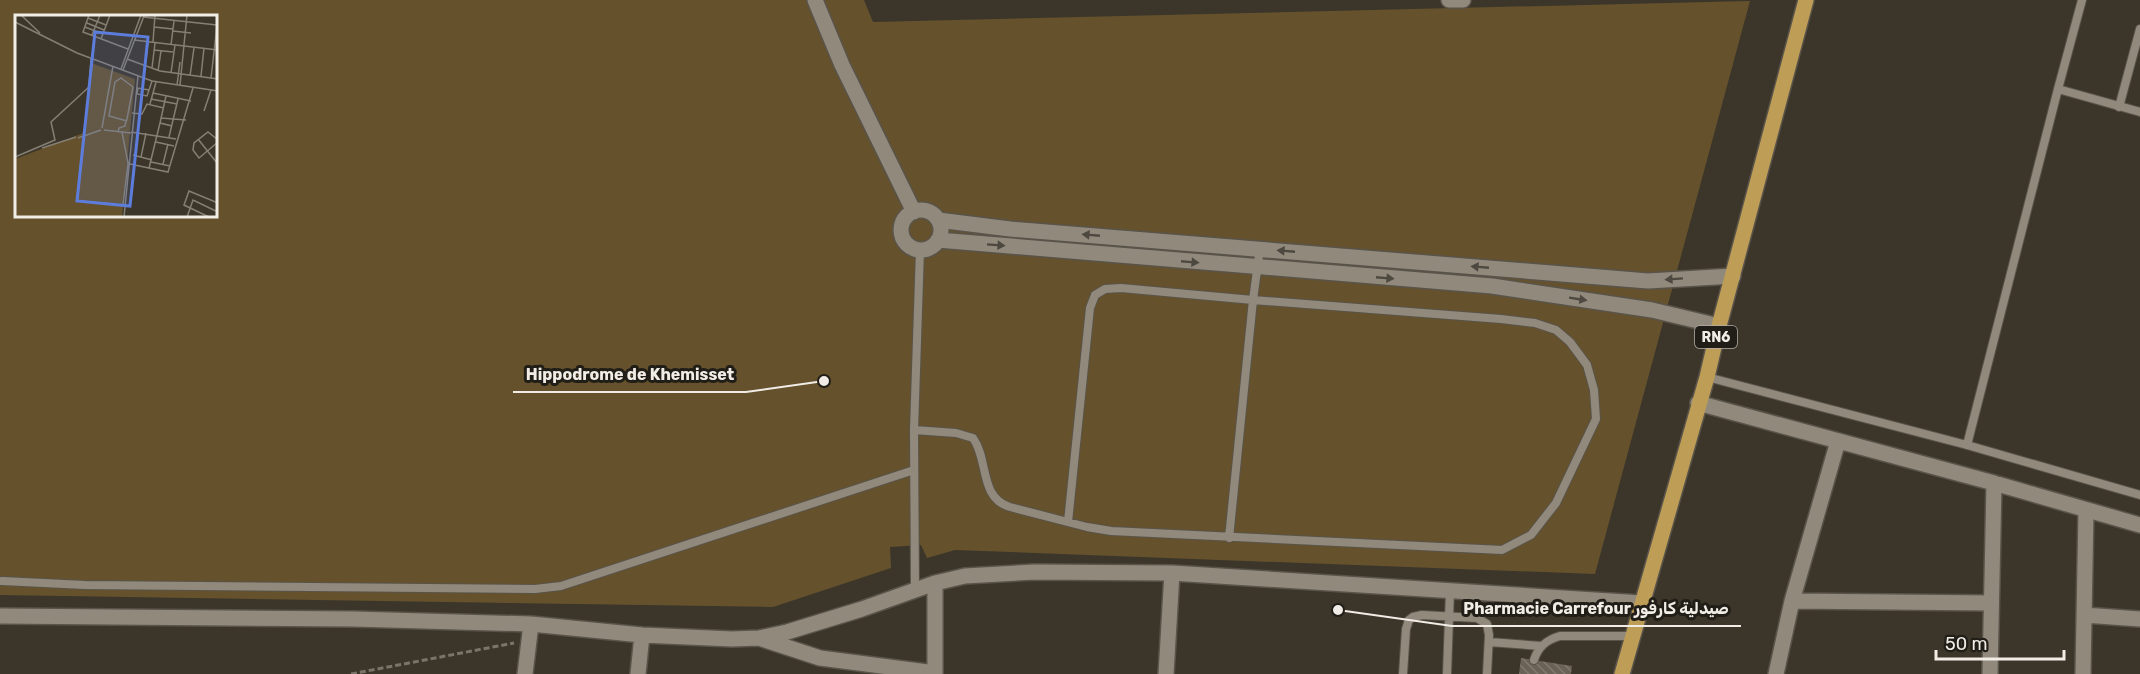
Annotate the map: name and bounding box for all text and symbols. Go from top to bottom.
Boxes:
inset map [15,15,218,218]
one-way arrow [1082,231,1101,240]
one-way arrow [987,240,1006,250]
one-way arrow [1276,246,1295,256]
one-way arrow [1181,257,1200,267]
one-way arrow [1470,262,1489,272]
one-way arrow [1375,273,1394,283]
one-way arrow [1665,274,1684,284]
one-way arrow [1569,295,1588,304]
road number: RN6 [1695,326,1737,348]
callout: Hippodrome de Khemisset [513,358,746,392]
text: Hippodrome de Khemisset [526,365,735,384]
callout: Pharmacie Carrefour صيدلية كارفور [1452,592,1741,626]
text: Pharmacie Carrefour صيدلية كارفور [1463,599,1729,618]
scale bar [1936,623,2064,661]
text: 50 m [1945,633,1988,655]

